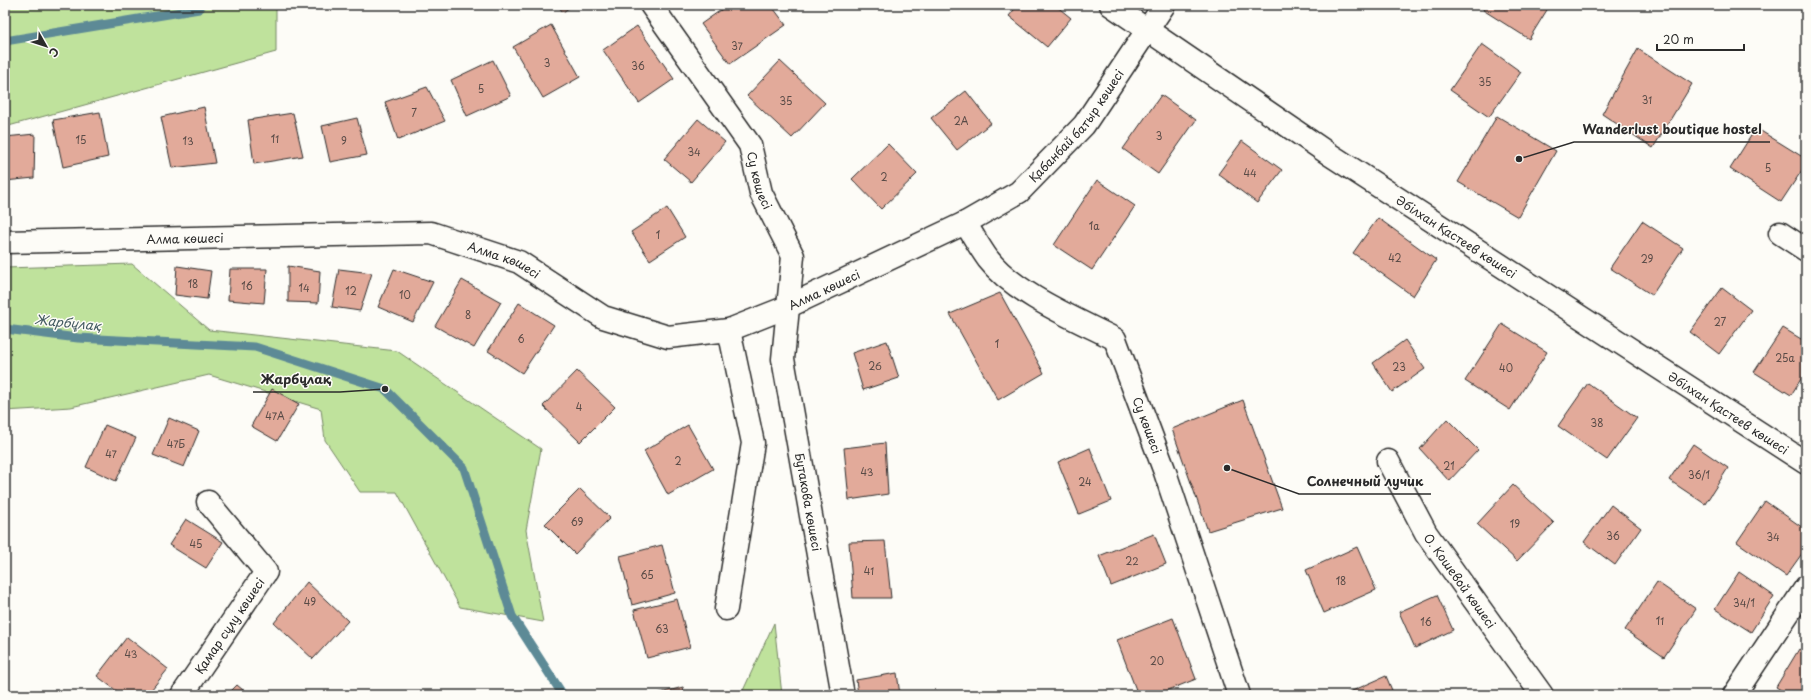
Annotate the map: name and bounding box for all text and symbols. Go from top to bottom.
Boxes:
north arrow [26,26,66,66]
scale bar [1657,26,1744,52]
text: 20 m [1663,30,1694,48]
house number: 37 [731,38,744,53]
text: С [45,44,63,61]
house number: 3 [544,55,550,70]
house number: 36 [631,58,645,73]
street label: Қабанбай батыр көшесі [1024,66,1128,186]
house number: 35 [1479,74,1491,89]
house number: 5 [478,81,484,96]
house number: 31 [1642,92,1652,107]
house number: 35 [780,93,792,108]
house number: 7 [411,105,417,120]
house number: 2А [954,113,969,128]
callout: Wanderlust boutique hostel [1574,117,1770,142]
text: Wanderlust boutique hostel [1582,119,1762,138]
house number: 3 [1156,128,1162,143]
house number: 11 [271,131,279,146]
house number: 15 [76,132,86,147]
house number: 13 [182,133,194,148]
house number: 9 [341,133,347,148]
house number: 34 [687,144,701,159]
street label: Су көшесі [743,150,777,212]
house number: 5 [1765,160,1771,175]
house number: 44 [1243,165,1257,180]
house number: 2 [880,169,888,184]
street label: Әбілхан Қастеев көшесі [1393,191,1520,282]
house number: 1а [1089,218,1100,233]
house number: 1 [656,227,660,242]
street label: Алма көшесі [146,228,224,248]
street label: Алма көшесі [465,237,544,283]
house number: 42 [1388,250,1402,265]
house number: 29 [1641,251,1654,266]
street label: Алма көшесі [785,265,863,314]
house number: 18 [188,276,198,291]
house number: 16 [241,278,253,293]
house number: 14 [298,280,310,295]
house number: 12 [345,283,357,298]
house number: 10 [399,287,411,302]
house number: 8 [465,307,471,322]
water label: Жарбұлақ [34,309,103,335]
house number: 27 [1714,314,1727,329]
house number: 6 [517,331,525,346]
house number: 1 [995,336,999,351]
house number: 25а [1775,350,1796,365]
house number: 26 [868,358,882,373]
house number: 23 [1392,359,1406,374]
house number: 40 [1499,360,1513,375]
callout: Жарбұлақ [253,367,340,392]
street label: Әбілхан Қастеев көшесі [1665,367,1792,459]
text: Жарбұлақ [261,369,332,388]
street label: Су көшесі [1128,394,1166,456]
house number: 4 [576,399,583,414]
house number: 47А [265,408,285,423]
house number: 38 [1591,415,1603,430]
house number: 47Б [167,436,186,451]
house number: 47 [105,446,118,461]
street label: Бутакова көшесі [791,451,826,553]
house number: 2 [674,453,682,468]
house number: 21 [1443,458,1455,473]
house number: 43 [861,464,874,479]
house number: 36/1 [1688,467,1710,482]
callout: Солнечный лучик [1299,469,1431,494]
text: Солнечный лучик [1307,471,1424,490]
house number: 24 [1078,474,1092,489]
house number: 69 [571,514,583,529]
house number: 19 [1510,516,1520,531]
house number: 36 [1606,528,1620,543]
street label: О. Кошевой көшесі [1420,529,1500,632]
house number: 34 [1766,529,1780,544]
house number: 45 [190,536,202,551]
house number: 22 [1125,553,1139,568]
house number: 41 [864,563,874,578]
house number: 65 [640,567,654,582]
house number: 18 [1336,573,1346,588]
street label: Қамар сұлу көшесі [190,574,269,677]
house number: 49 [304,594,316,609]
house number: 34/1 [1733,595,1755,610]
house number: 11 [1656,613,1664,628]
house number: 16 [1420,614,1432,629]
house number: 63 [655,621,669,636]
house number: 43 [125,646,138,661]
house number: 20 [1150,653,1164,668]

